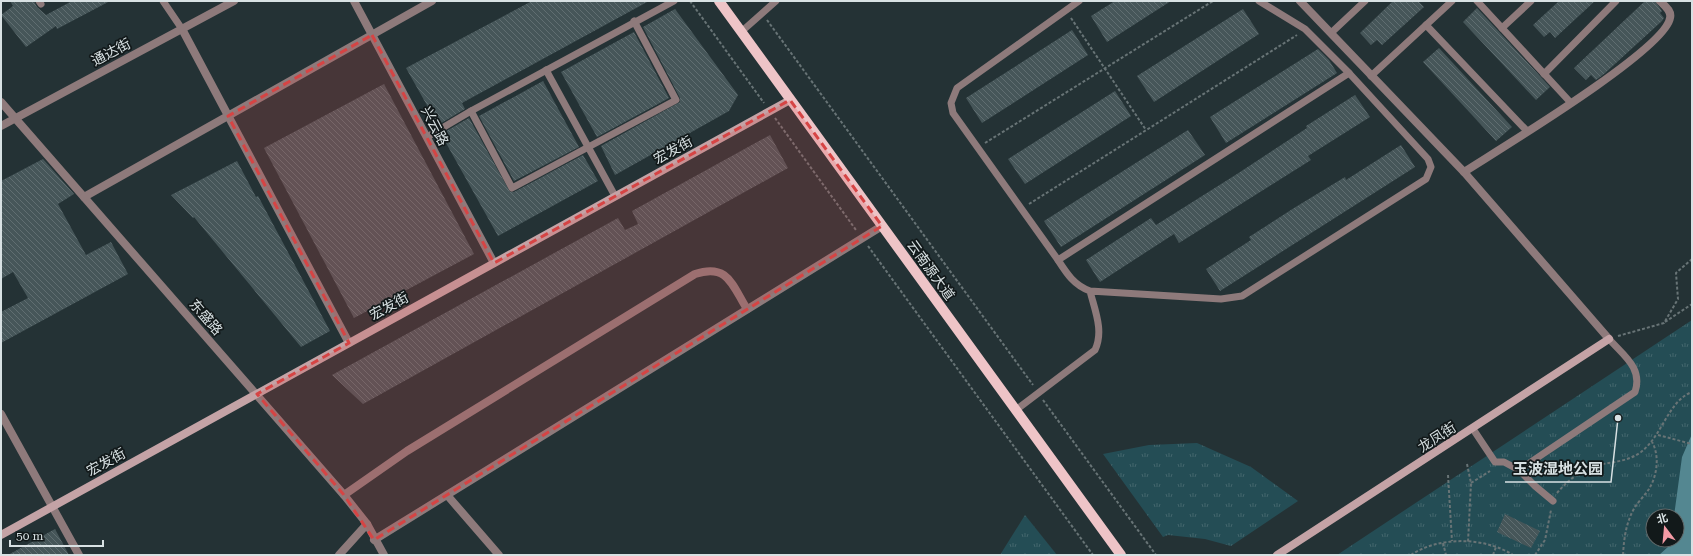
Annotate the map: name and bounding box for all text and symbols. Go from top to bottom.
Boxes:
street label: 通达街 [89,35,133,69]
street label: 兴云路 [418,104,452,148]
street label: 宏发街 [651,133,695,167]
street label: 云南源大道 [904,237,958,303]
street label: 宏发街 [367,289,411,323]
street label: 东盛路 [186,296,226,338]
street label: 龙凤街 [1415,419,1459,455]
street label: 宏发街 [84,445,128,479]
callout: 玉波湿地公园 [1505,455,1611,482]
text: 玉波湿地公园 [1513,460,1603,478]
north arrow [1645,508,1685,548]
text: 北 [1655,511,1669,527]
scale bar [10,522,103,548]
text: 50 m [16,529,43,543]

